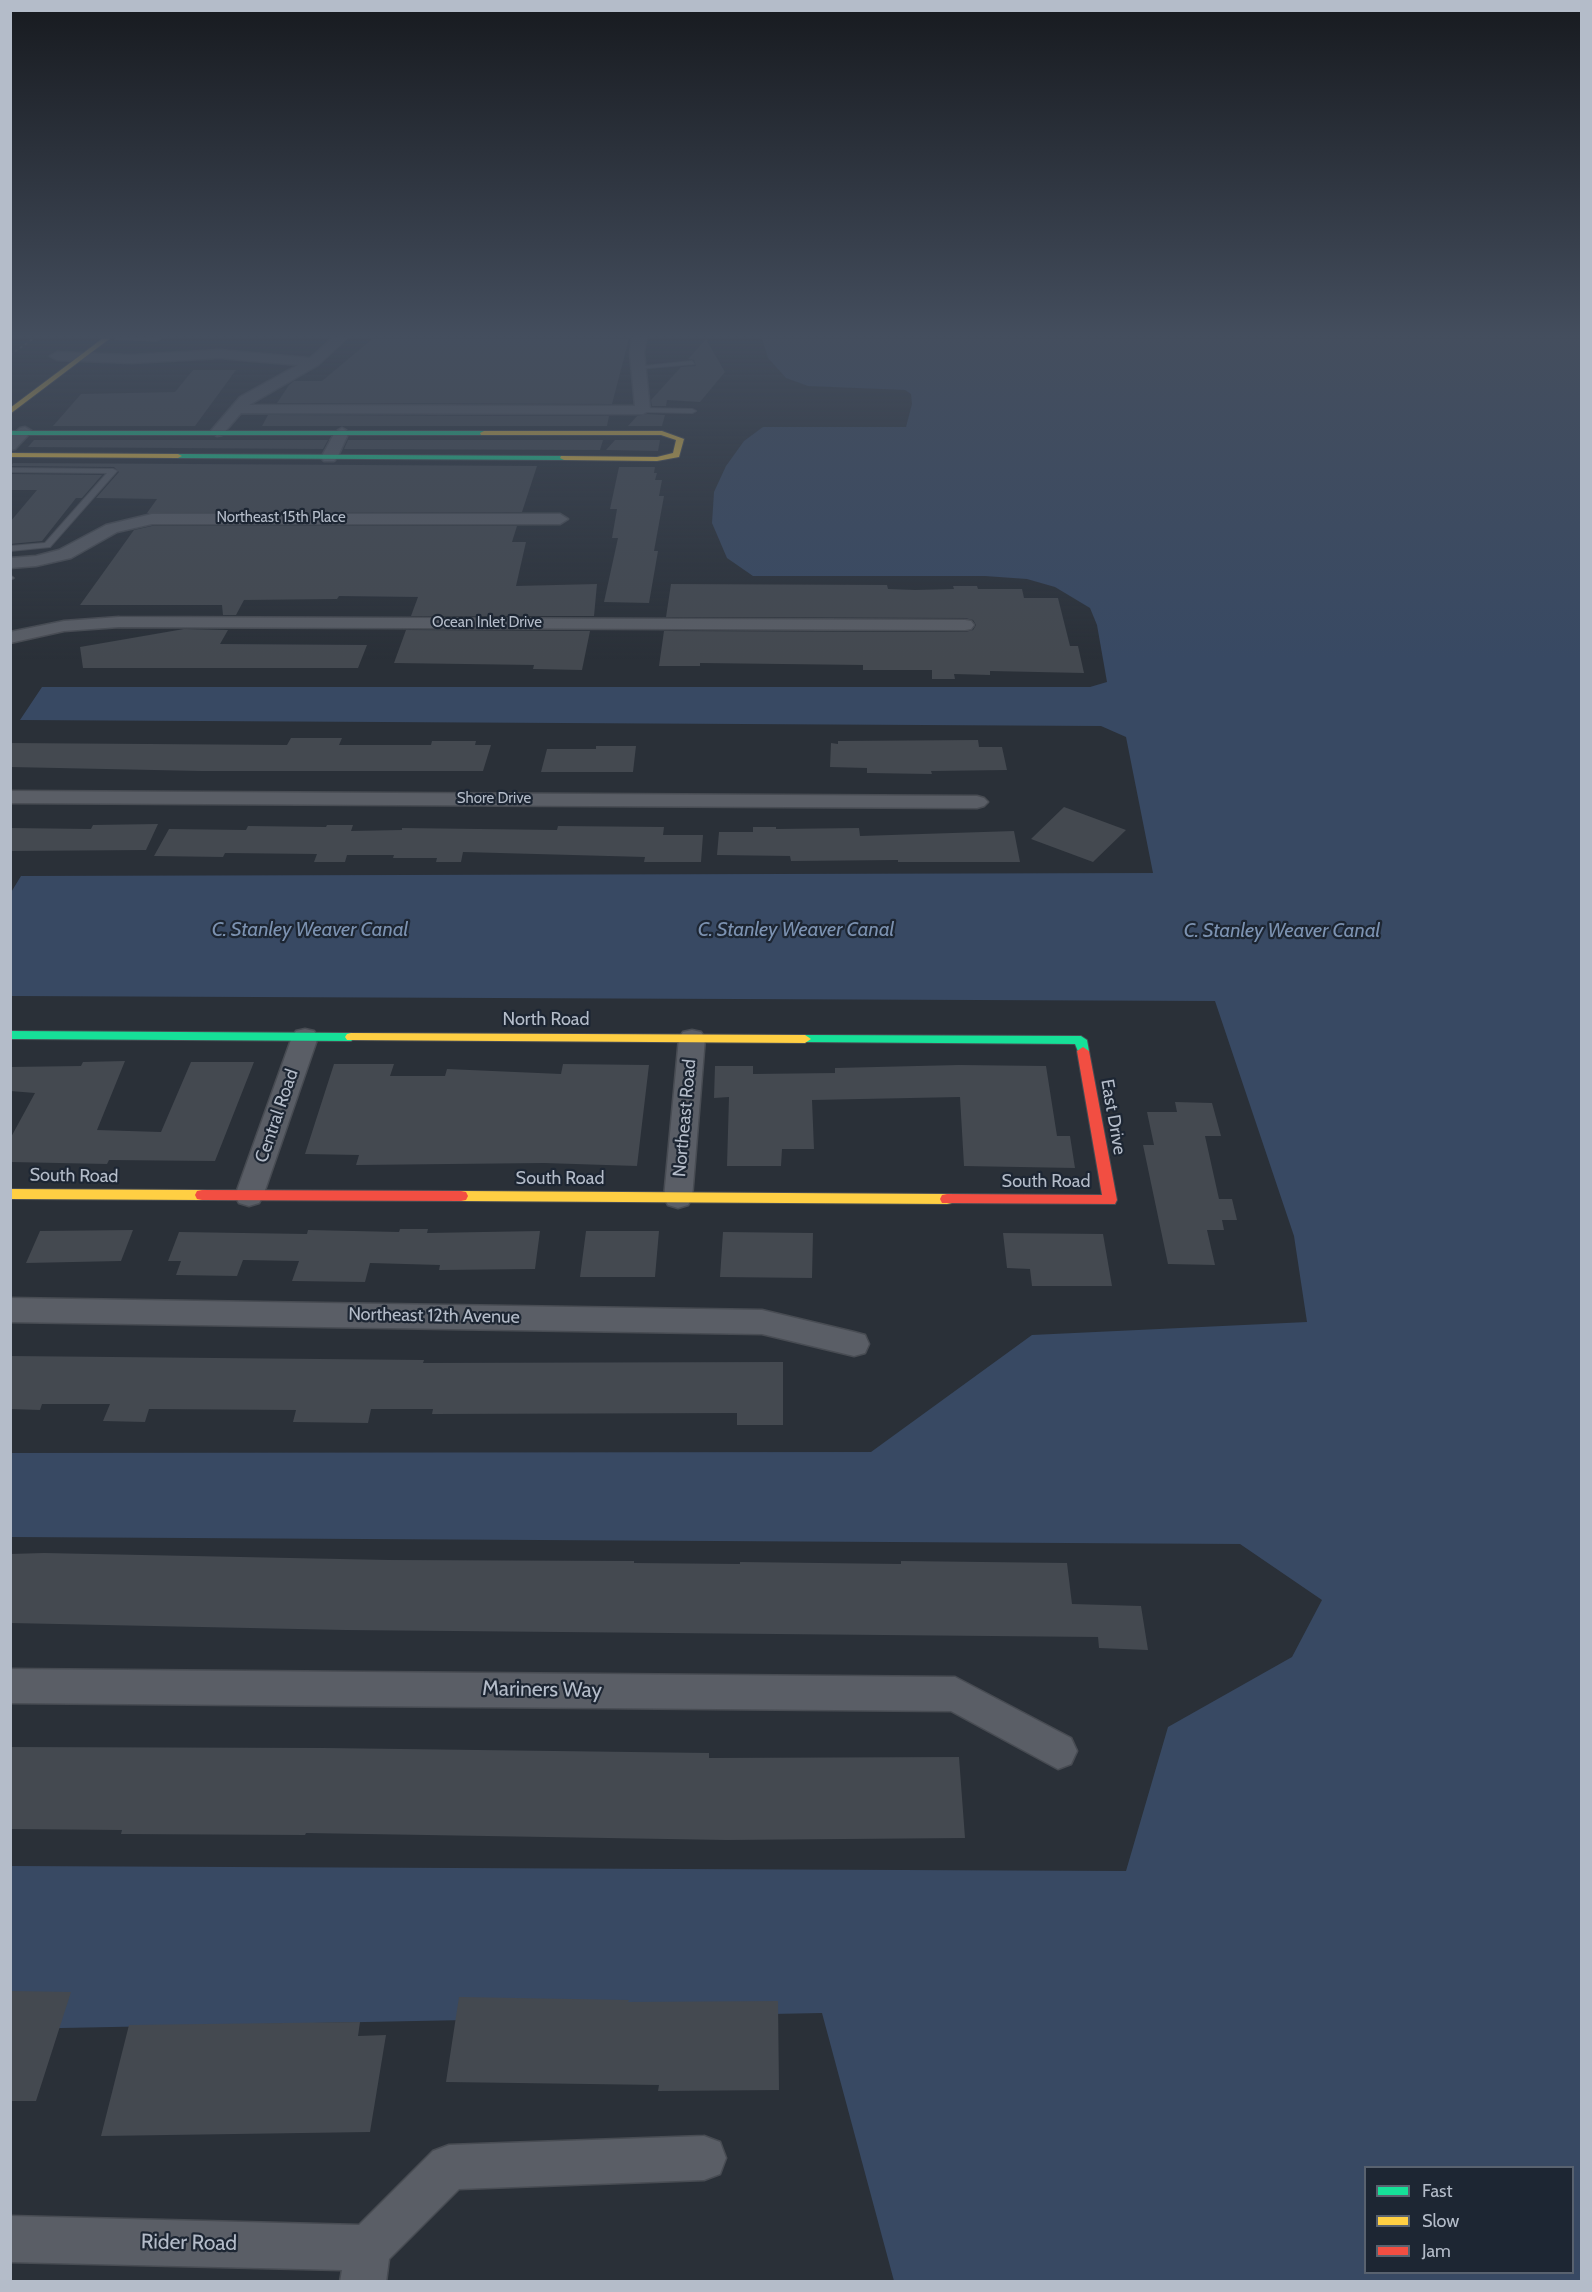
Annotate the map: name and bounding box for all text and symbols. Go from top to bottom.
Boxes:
street label: Northeast 15th Place [216,509,346,527]
street label: Ocean Inlet Drive [432,614,542,632]
street label: Shore Drive [457,790,531,808]
water label: C. Stanley Weaver Canal [212,918,408,942]
water label: C. Stanley Weaver Canal [698,918,894,942]
water label: C. Stanley Weaver Canal [1184,919,1380,943]
street label: North Road [503,1009,589,1031]
street label: Northeast Road [669,1058,701,1178]
street label: Central Road [251,1066,303,1166]
street label: East Drive [1096,1077,1130,1157]
street label: South Road [29,1164,119,1188]
street label: South Road [516,1168,604,1190]
street label: South Road [1002,1171,1090,1193]
street label: Northeast 12th Avenue [348,1304,520,1328]
street label: Mariners Way [482,1676,602,1704]
legend [1364,2166,1574,2274]
text: Fast [1422,2180,1453,2202]
text: Slow [1422,2210,1459,2232]
street label: Rider Road [141,2230,237,2256]
text: Jam [1422,2240,1451,2262]

